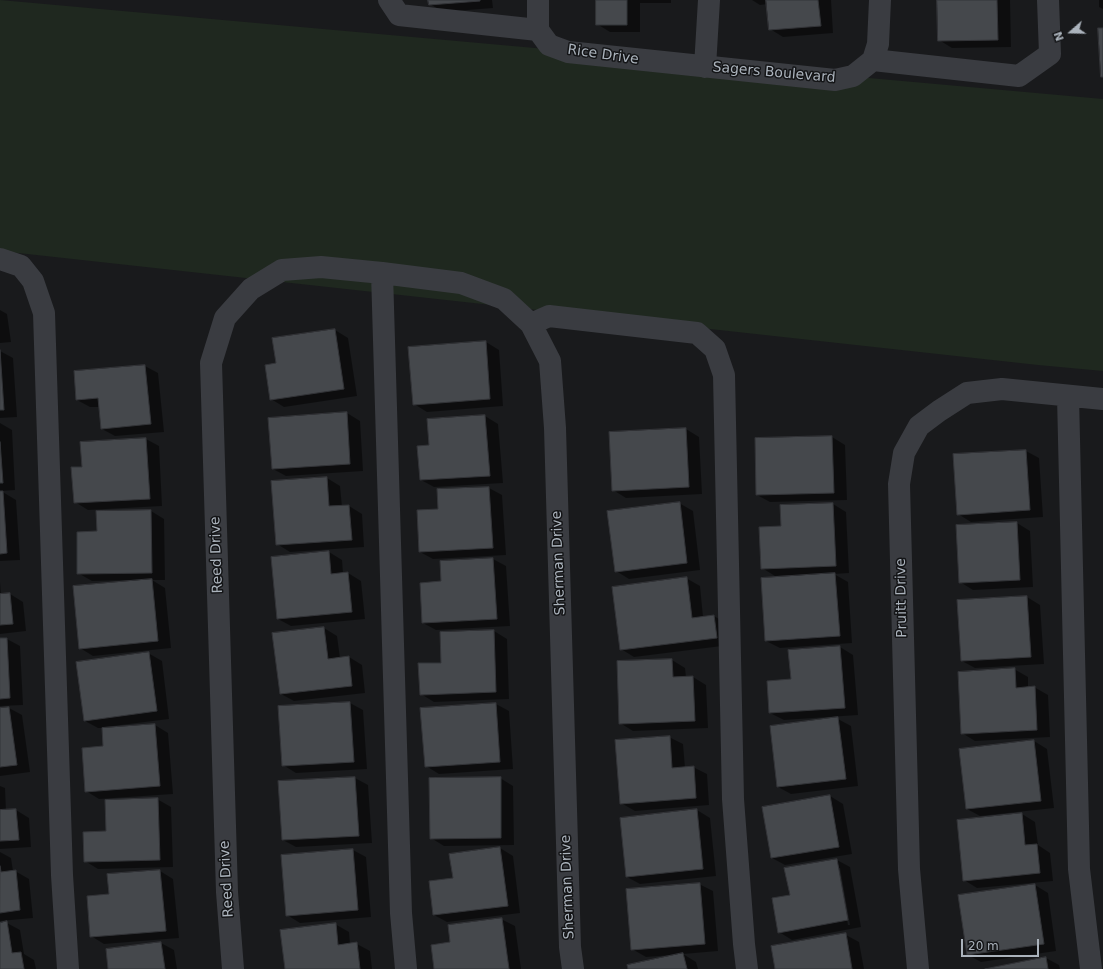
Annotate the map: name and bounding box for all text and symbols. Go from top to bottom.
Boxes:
north arrow [1051,12,1091,52]
text: N [1052,30,1067,43]
street label: Rice Drive [566,42,640,68]
street label: Sagers Boulevard [712,59,836,87]
street label: Sherman Drive [549,510,569,616]
street label: Reed Drive [207,516,227,594]
street label: Pruitt Drive [893,558,911,638]
street label: Sherman Drive [558,834,578,940]
street label: Reed Drive [217,840,237,918]
scale bar [963,931,1041,957]
text: 20 m [968,939,999,953]

